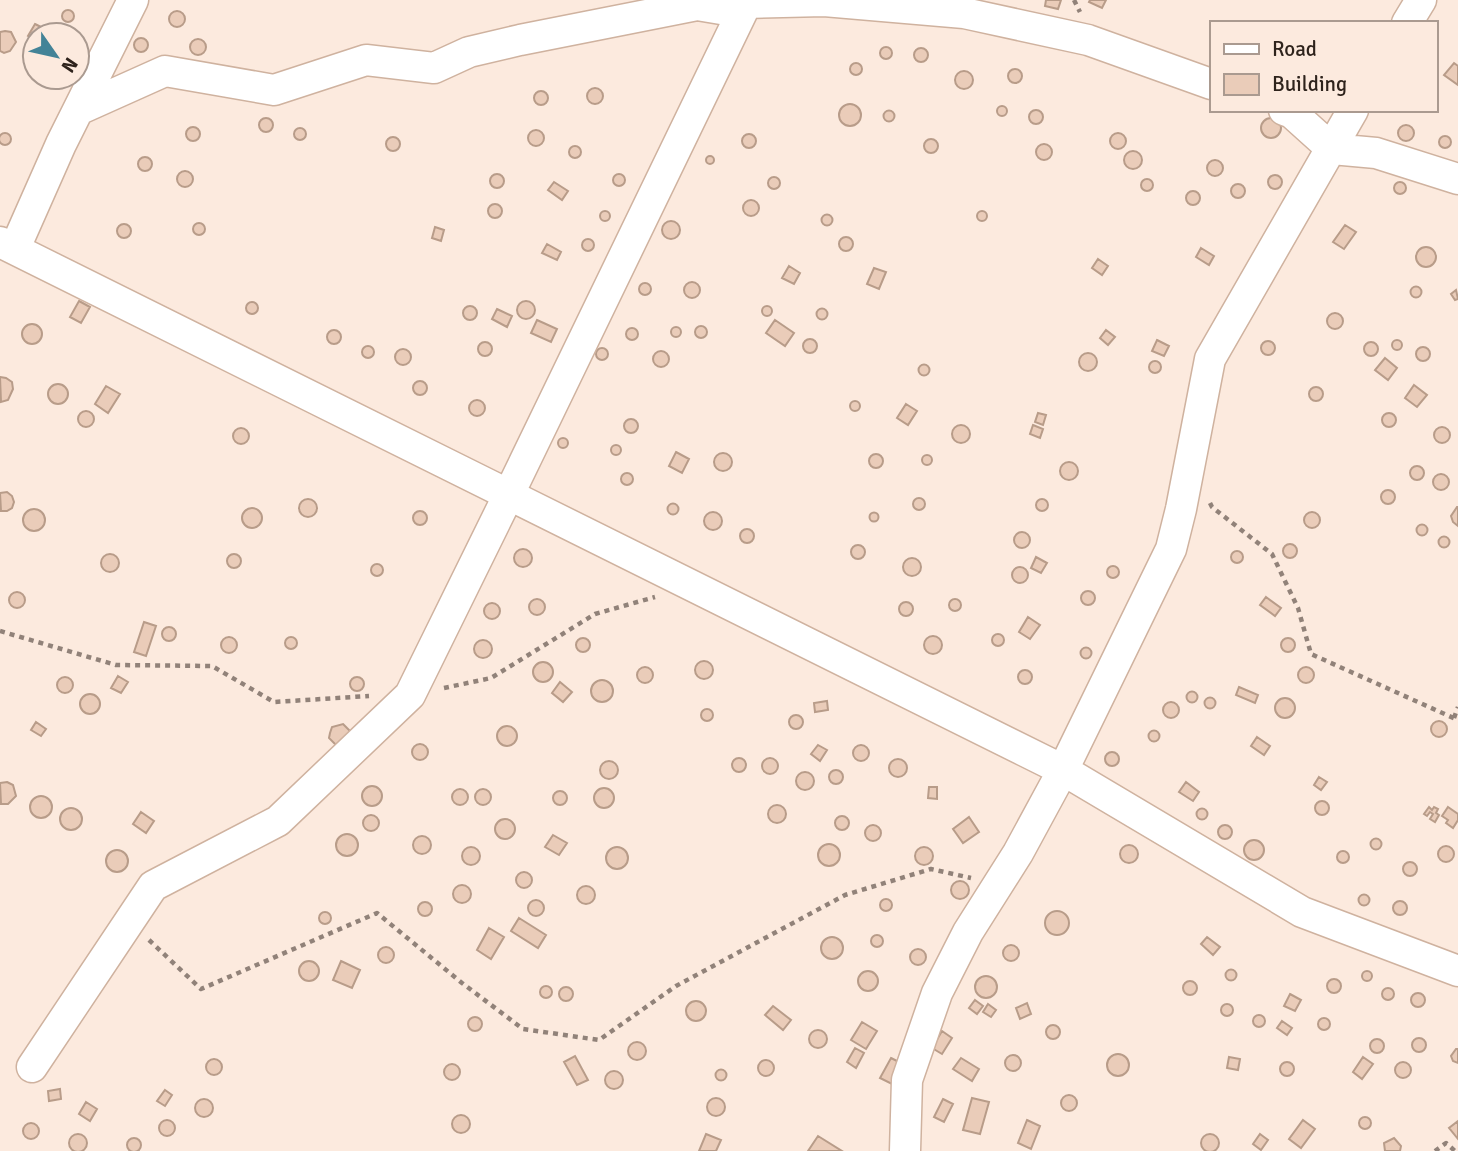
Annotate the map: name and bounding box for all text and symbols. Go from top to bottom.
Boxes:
north arrow [21,21,91,91]
legend [1210,21,1437,112]
text: Road [1272,36,1317,62]
text: N [56,53,83,77]
text: Building [1272,71,1347,97]

